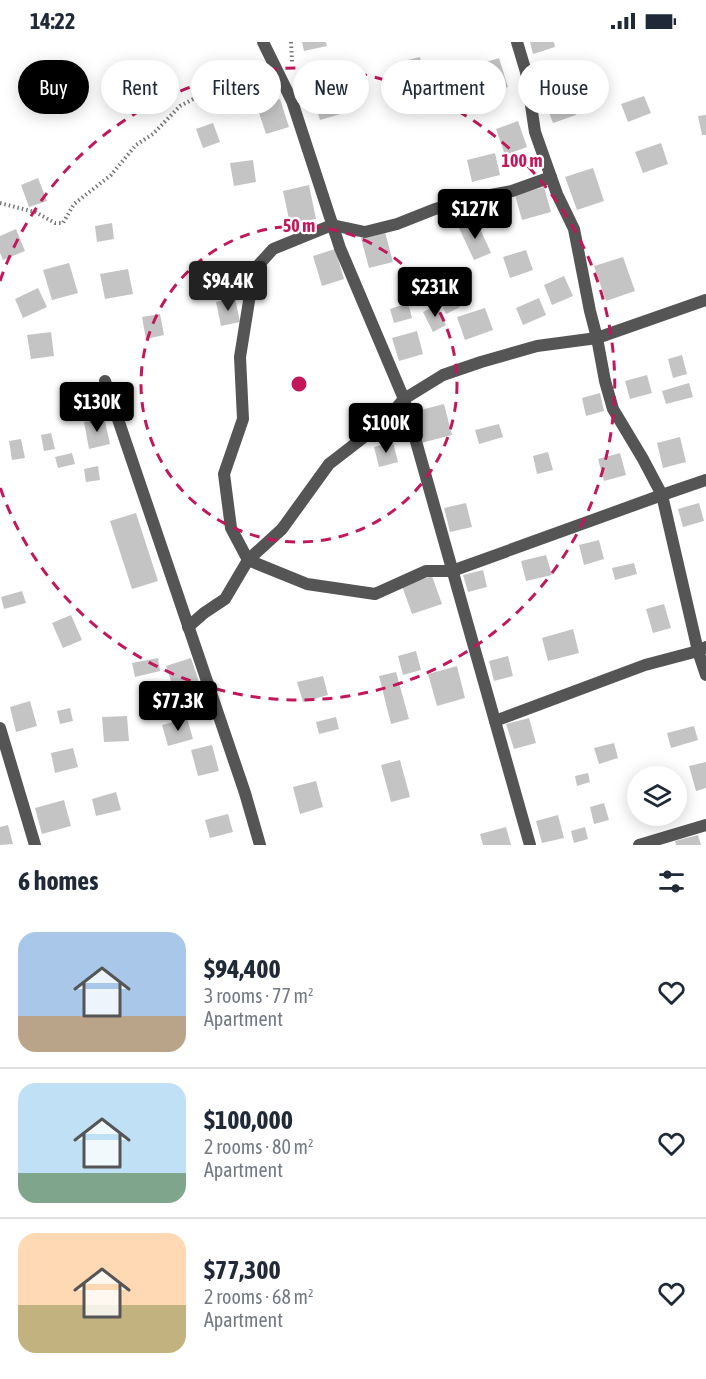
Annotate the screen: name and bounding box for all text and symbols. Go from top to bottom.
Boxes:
text: 14:22 [30,8,75,34]
chip: Buy [18,60,89,114]
chip: Rent [101,60,179,114]
chip: Filters [191,60,281,114]
chip: New [293,60,369,114]
chip: Apartment [381,60,506,114]
chip: House [518,60,609,114]
text: 100 m [502,150,542,171]
pin: $127K [433,189,517,240]
text: $127K [452,197,498,220]
text: 50 m [283,215,315,236]
pin: $94.4K [179,261,277,312]
pin: $231K [393,267,477,318]
text: $94.4K [203,269,253,292]
text: $231K [412,275,458,298]
centre of rings [289,374,309,394]
pin: $130K [55,382,139,433]
text: $130K [74,390,120,413]
pin: $100K [344,403,428,454]
text: $100K [363,411,409,434]
pin: $77.3K [129,681,227,732]
text: $77.3K [153,689,203,712]
map controls [627,766,687,826]
button: layers [627,766,687,826]
icon: filters [655,865,688,898]
text: 6 homes [18,866,98,896]
text: $94,400 [204,954,281,984]
icon: home [66,956,138,1028]
icon: heart [655,976,688,1009]
text: 3 rooms · 77 m² [204,984,314,1007]
text: Apartment [204,1007,283,1030]
text: $100,000 [204,1105,293,1135]
icon: home [66,1107,138,1179]
icon: heart [655,1127,688,1160]
text: 2 rooms · 80 m² [204,1135,314,1158]
text: Apartment [204,1158,283,1181]
text: $77,300 [204,1255,281,1285]
icon: home [66,1257,138,1329]
icon: heart [655,1277,688,1310]
text: 2 rooms · 68 m² [204,1285,314,1308]
text: Apartment [204,1308,283,1331]

